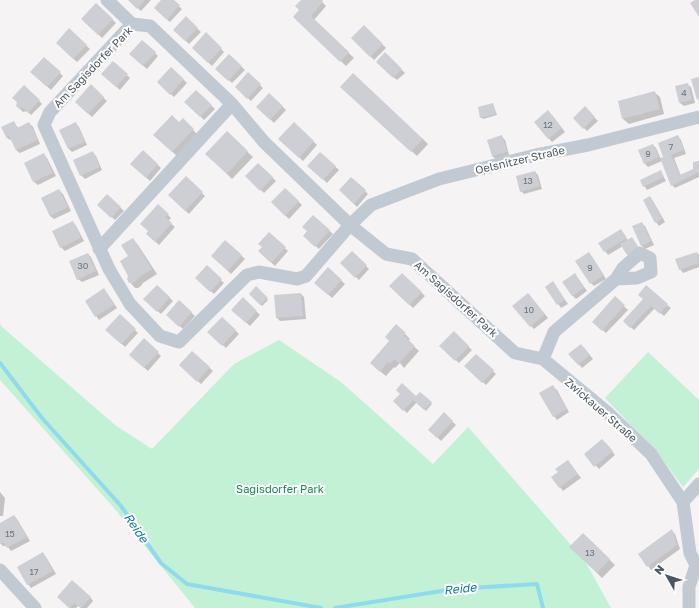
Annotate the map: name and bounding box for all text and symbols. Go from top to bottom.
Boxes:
street label: Am Sagisdorfer Park [51,23,135,110]
house number: 4 [681,87,687,98]
house number: 12 [543,119,553,130]
house number: 7 [669,141,674,152]
street label: Oelsnitzer Straße [474,143,566,176]
house number: 9 [645,148,651,159]
house number: 13 [523,175,533,186]
street label: Am Sagisdorfer Park [412,258,501,339]
house number: 30 [78,260,89,271]
house number: 9 [587,262,593,273]
house number: 10 [524,304,534,315]
street label: Zwickauer Straße [563,375,640,444]
park label: Sagisdorfer Park [236,482,324,495]
water label: Reide [121,510,152,546]
house number: 15 [5,528,15,539]
house number: 13 [585,547,595,558]
north arrow [647,556,687,596]
text: N [651,562,667,577]
house number: 17 [29,566,39,577]
water label: Reide [443,579,478,598]

